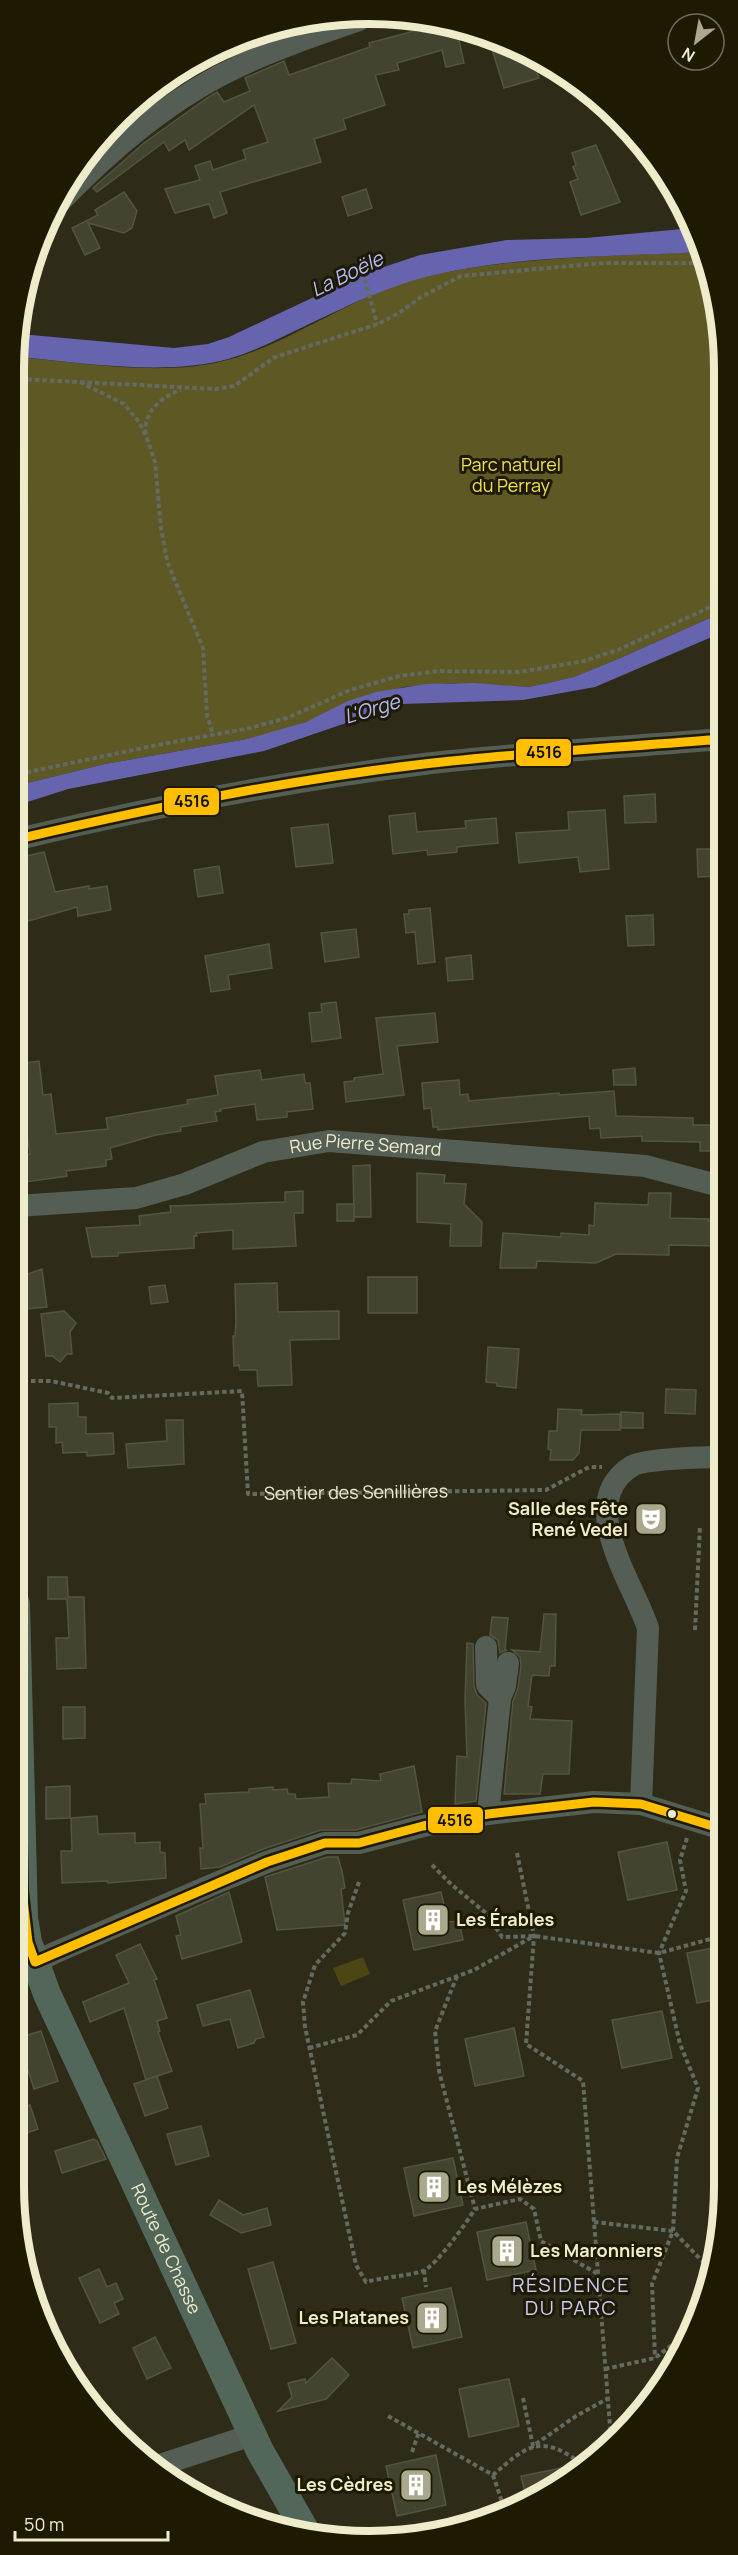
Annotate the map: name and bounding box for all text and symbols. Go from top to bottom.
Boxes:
north arrow [666,12,726,72]
text: N [678,42,699,67]
water label: La Boële [306,244,389,303]
park label: Parc naturel du Perray [461,452,561,497]
water label: L'Orge [341,687,404,730]
line badge: 4516 [515,738,572,767]
text: 4516 [526,741,562,763]
line badge: 4516 [163,787,220,816]
text: 4516 [174,790,210,812]
street label: Rue Pierre Semard [288,1128,442,1161]
street label: Sentier des Senillières [264,1478,448,1505]
place label: Salle des Fête René Vedel [508,1496,628,1541]
theatre icon: Salle des Fête René Vedel [633,1501,669,1537]
line badge: 4516 [427,1806,484,1834]
unlabelled marker [666,1808,678,1820]
text: 4516 [437,1809,473,1831]
building icon: Les Érables [415,1902,451,1938]
place label: Les Érables [456,1907,555,1931]
building icon: Les Mélèzes [416,2169,452,2205]
place label: Les Mélèzes [457,2174,563,2198]
street label: Route de Chasse [126,2179,207,2318]
building icon: Les Maronniers [489,2233,525,2269]
place label: Les Maronniers [530,2238,663,2262]
district label: RÉSIDENCE DU PARC [512,2271,630,2321]
building icon: Les Platanes [414,2300,450,2336]
place label: Les Platanes [298,2305,409,2329]
building icon: Les Cèdres [398,2467,434,2503]
place label: Les Cèdres [296,2472,393,2496]
scale bar [15,2504,168,2542]
text: 50 m [24,2512,64,2536]

